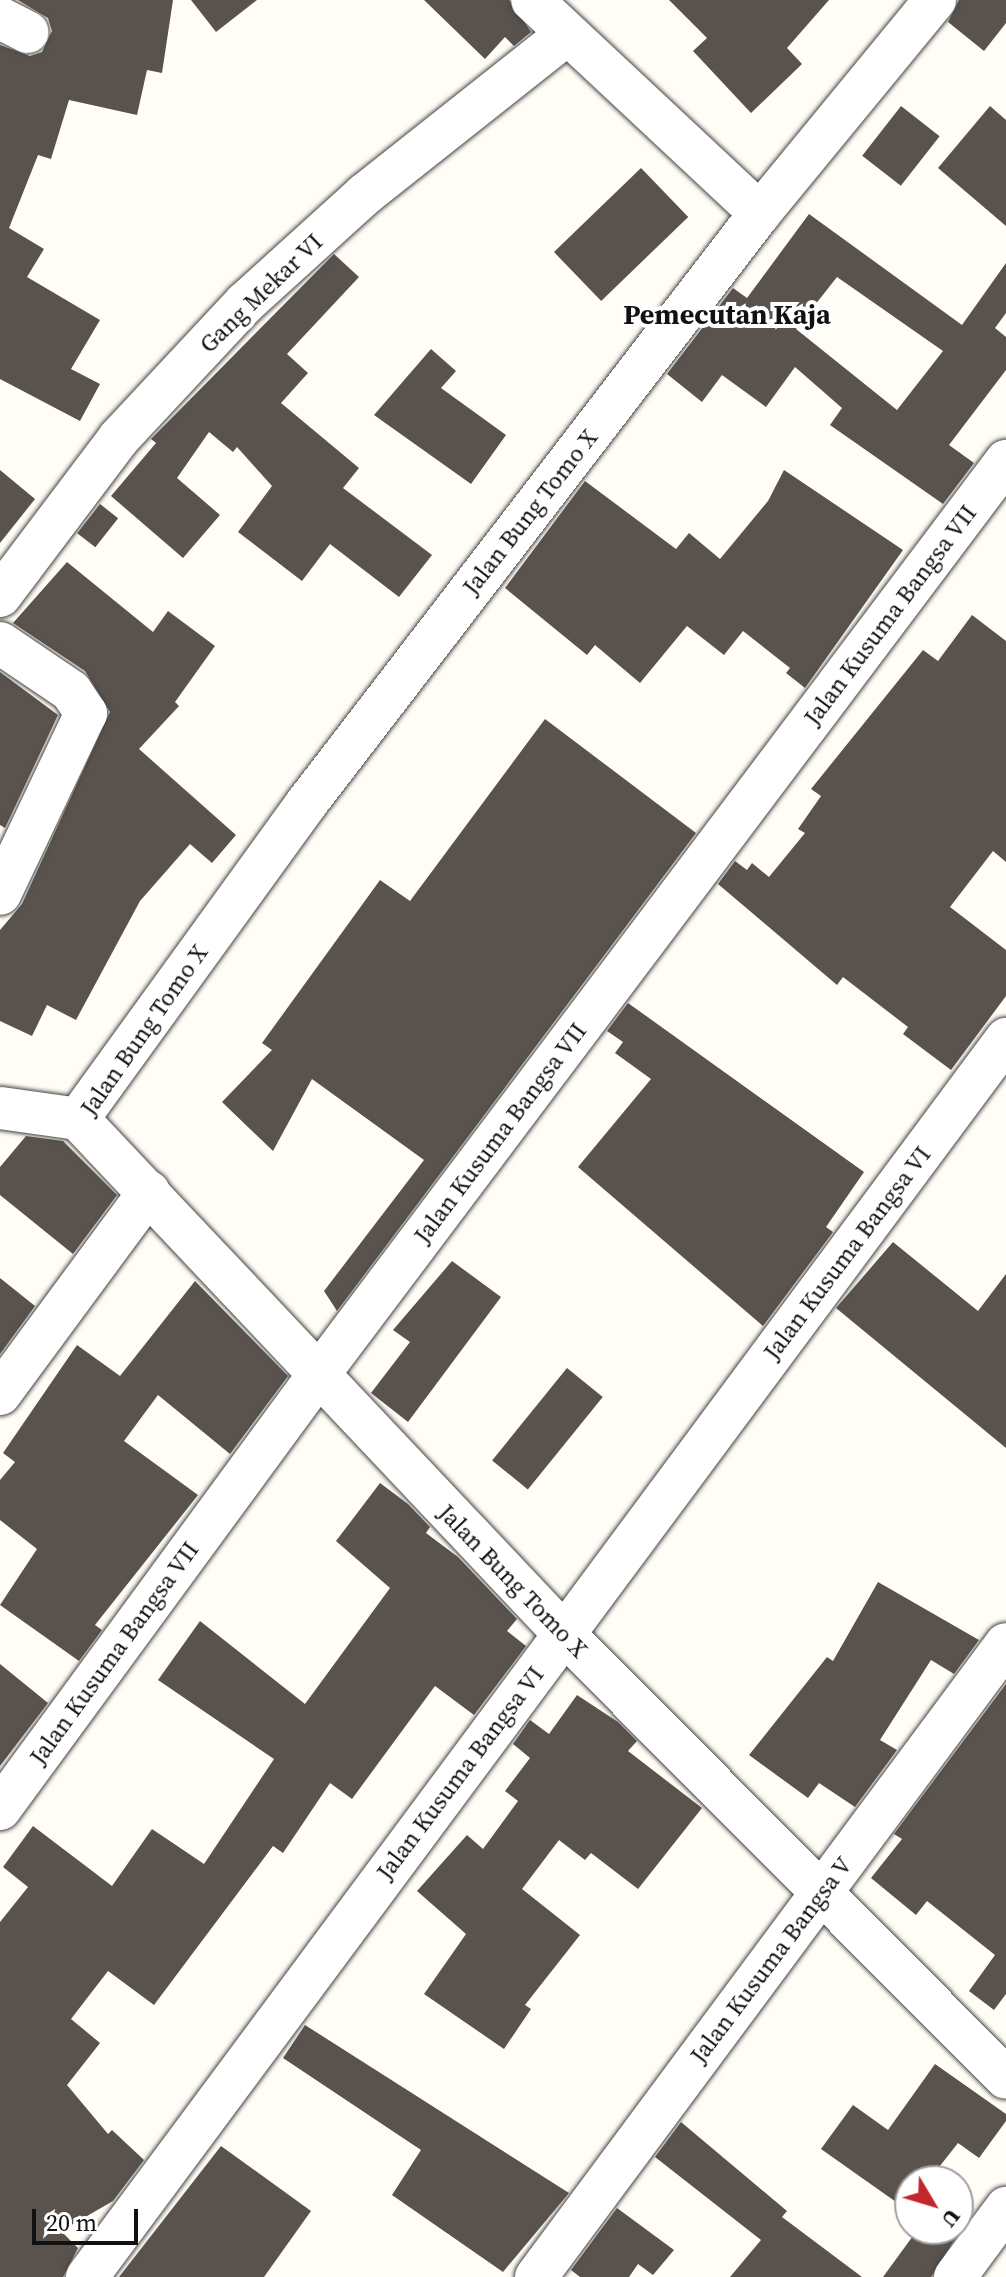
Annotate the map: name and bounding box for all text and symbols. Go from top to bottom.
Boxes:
street label: Gang Mekar VI [193,227,329,359]
district label: Pemecutan Kaja [623,297,831,331]
street label: Jalan Bung Tomo X [456,423,604,601]
street label: Jalan Kusuma Bangsa VII [797,499,983,731]
street label: Jalan Bung Tomo X [74,939,214,1121]
street label: Jalan Kusuma Bangsa VII [407,1017,593,1249]
street label: Jalan Kusuma Bangsa VI [757,1140,937,1366]
street label: Jalan Bung Tomo X [432,1498,594,1664]
street label: Jalan Kusuma Bangsa VII [23,1536,205,1770]
street label: Jalan Kusuma Bangsa VI [370,1660,550,1886]
street label: Jalan Kusuma Bangsa V [684,1851,858,2069]
north arrow [894,2165,974,2245]
scale bar [36,2193,142,2243]
text: U [935,2203,968,2234]
text: 20 m [46,2206,97,2239]

